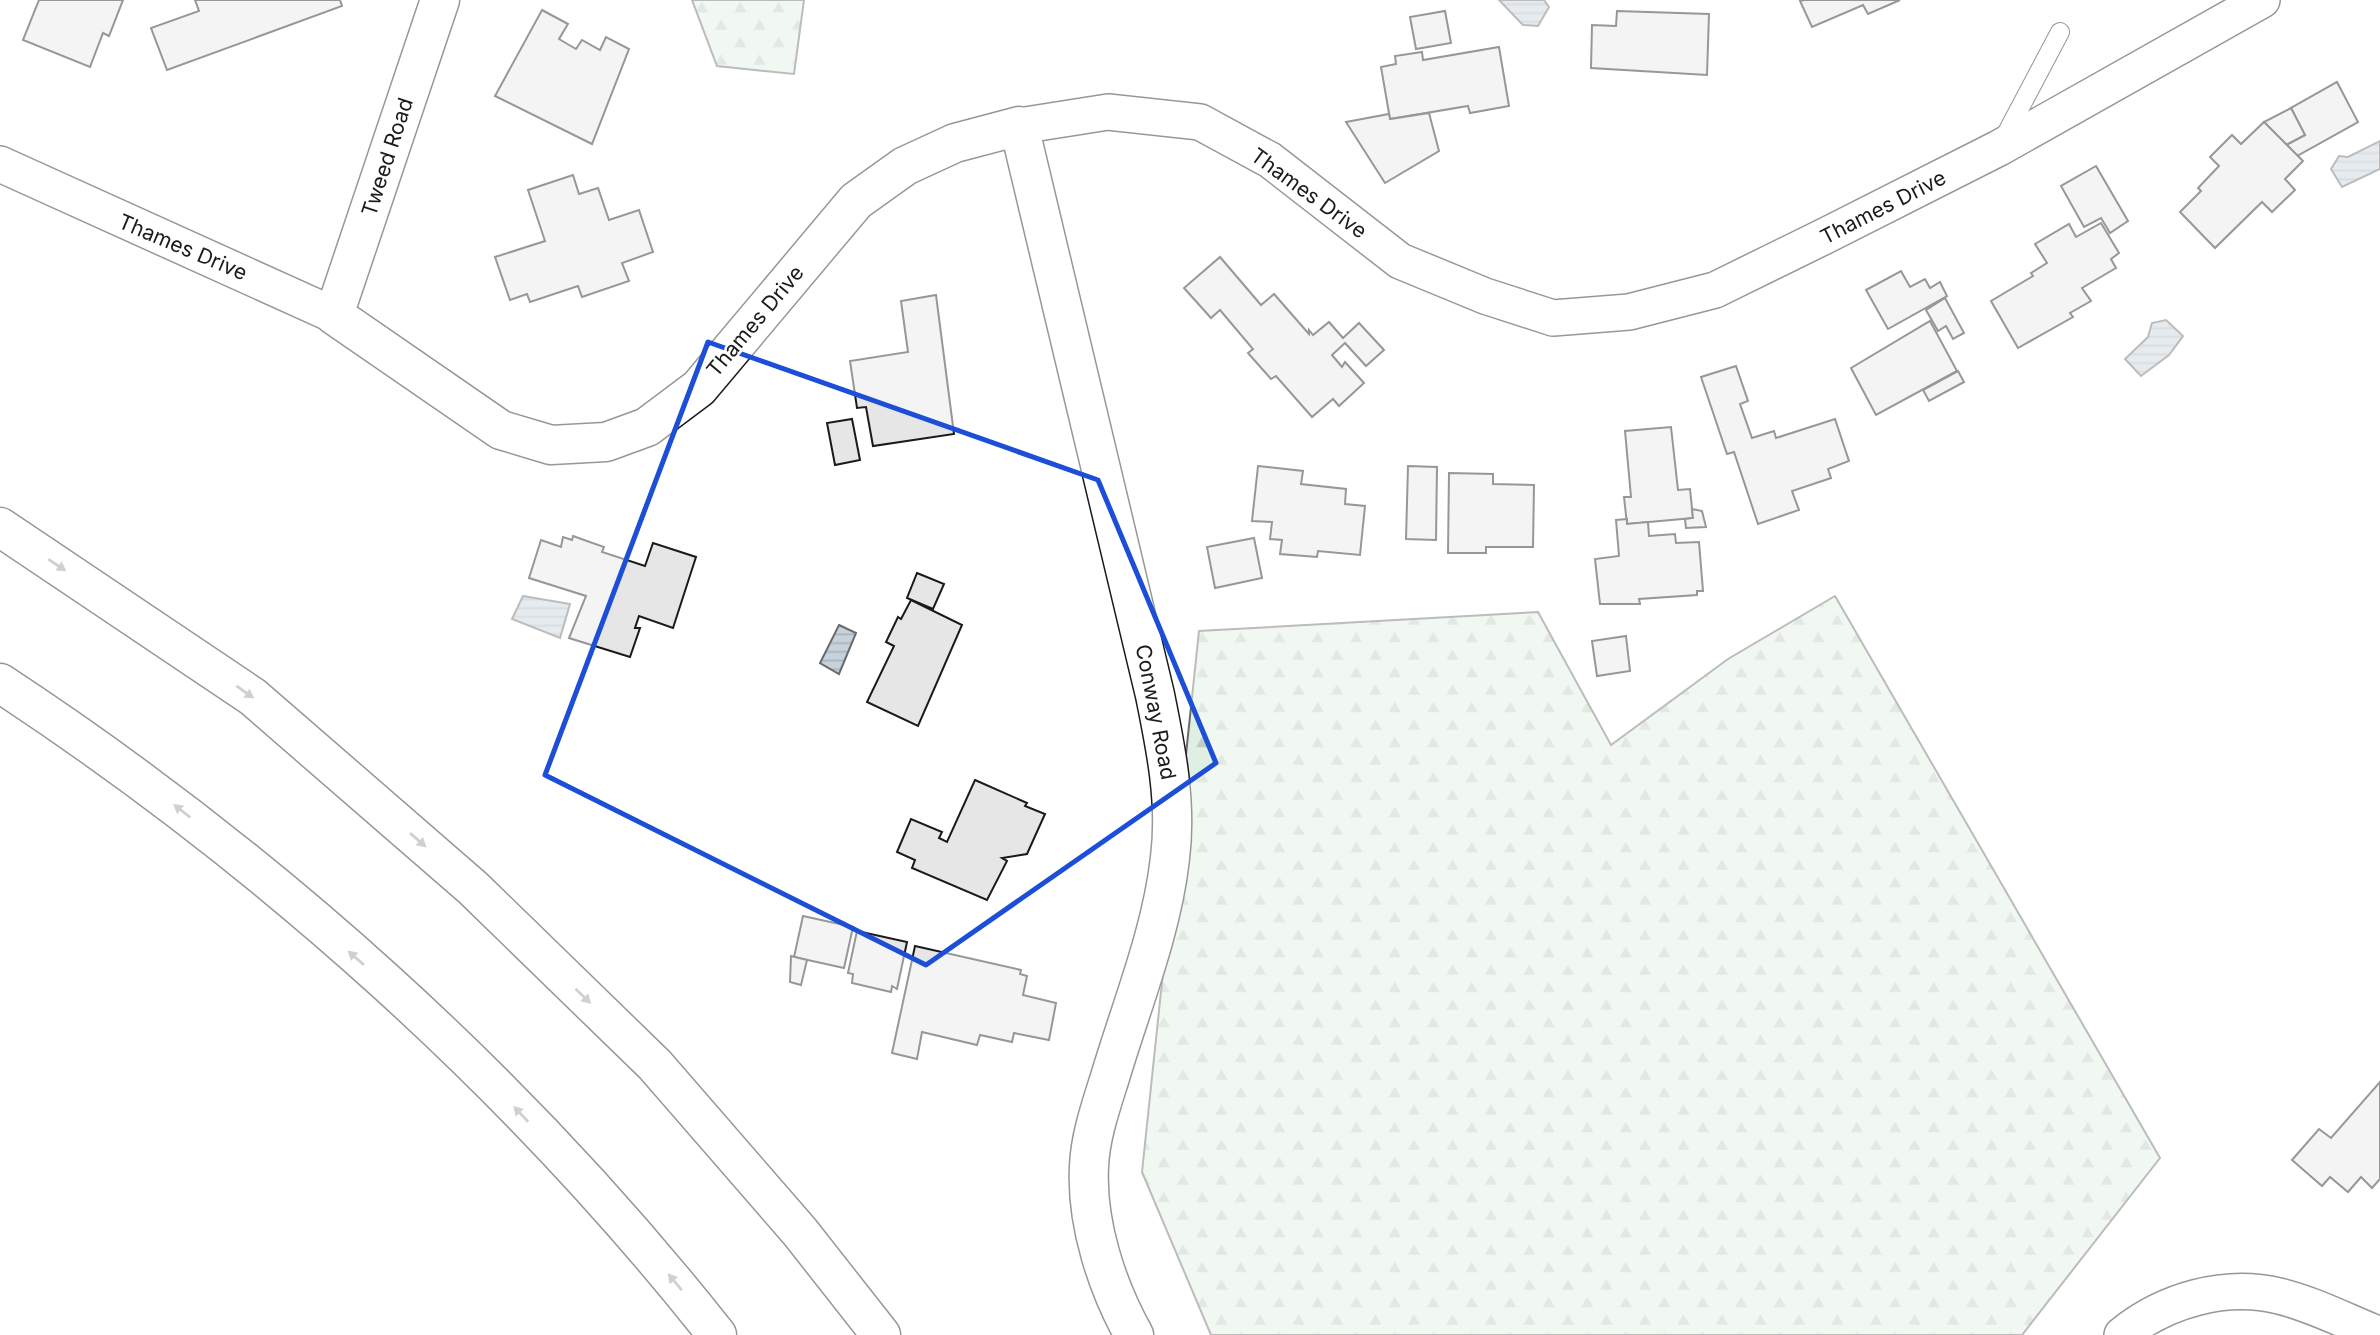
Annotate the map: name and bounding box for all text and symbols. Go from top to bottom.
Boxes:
street label: Tweed Road [356,95,418,219]
street label: Thames Drive [1246,142,1372,244]
street label: Thames Drive [1816,165,1950,249]
street label: Thames Drive [115,209,251,285]
street label: Thames Drive [701,260,809,382]
one-way arrow [47,558,66,571]
street label: Conway Road [1131,642,1181,782]
one-way arrow [236,685,254,699]
one-way arrow [173,805,191,819]
one-way arrow [409,832,427,848]
one-way arrow [348,950,365,966]
one-way arrow [575,987,591,1004]
one-way arrow [513,1105,529,1123]
one-way arrow [667,1273,682,1291]

